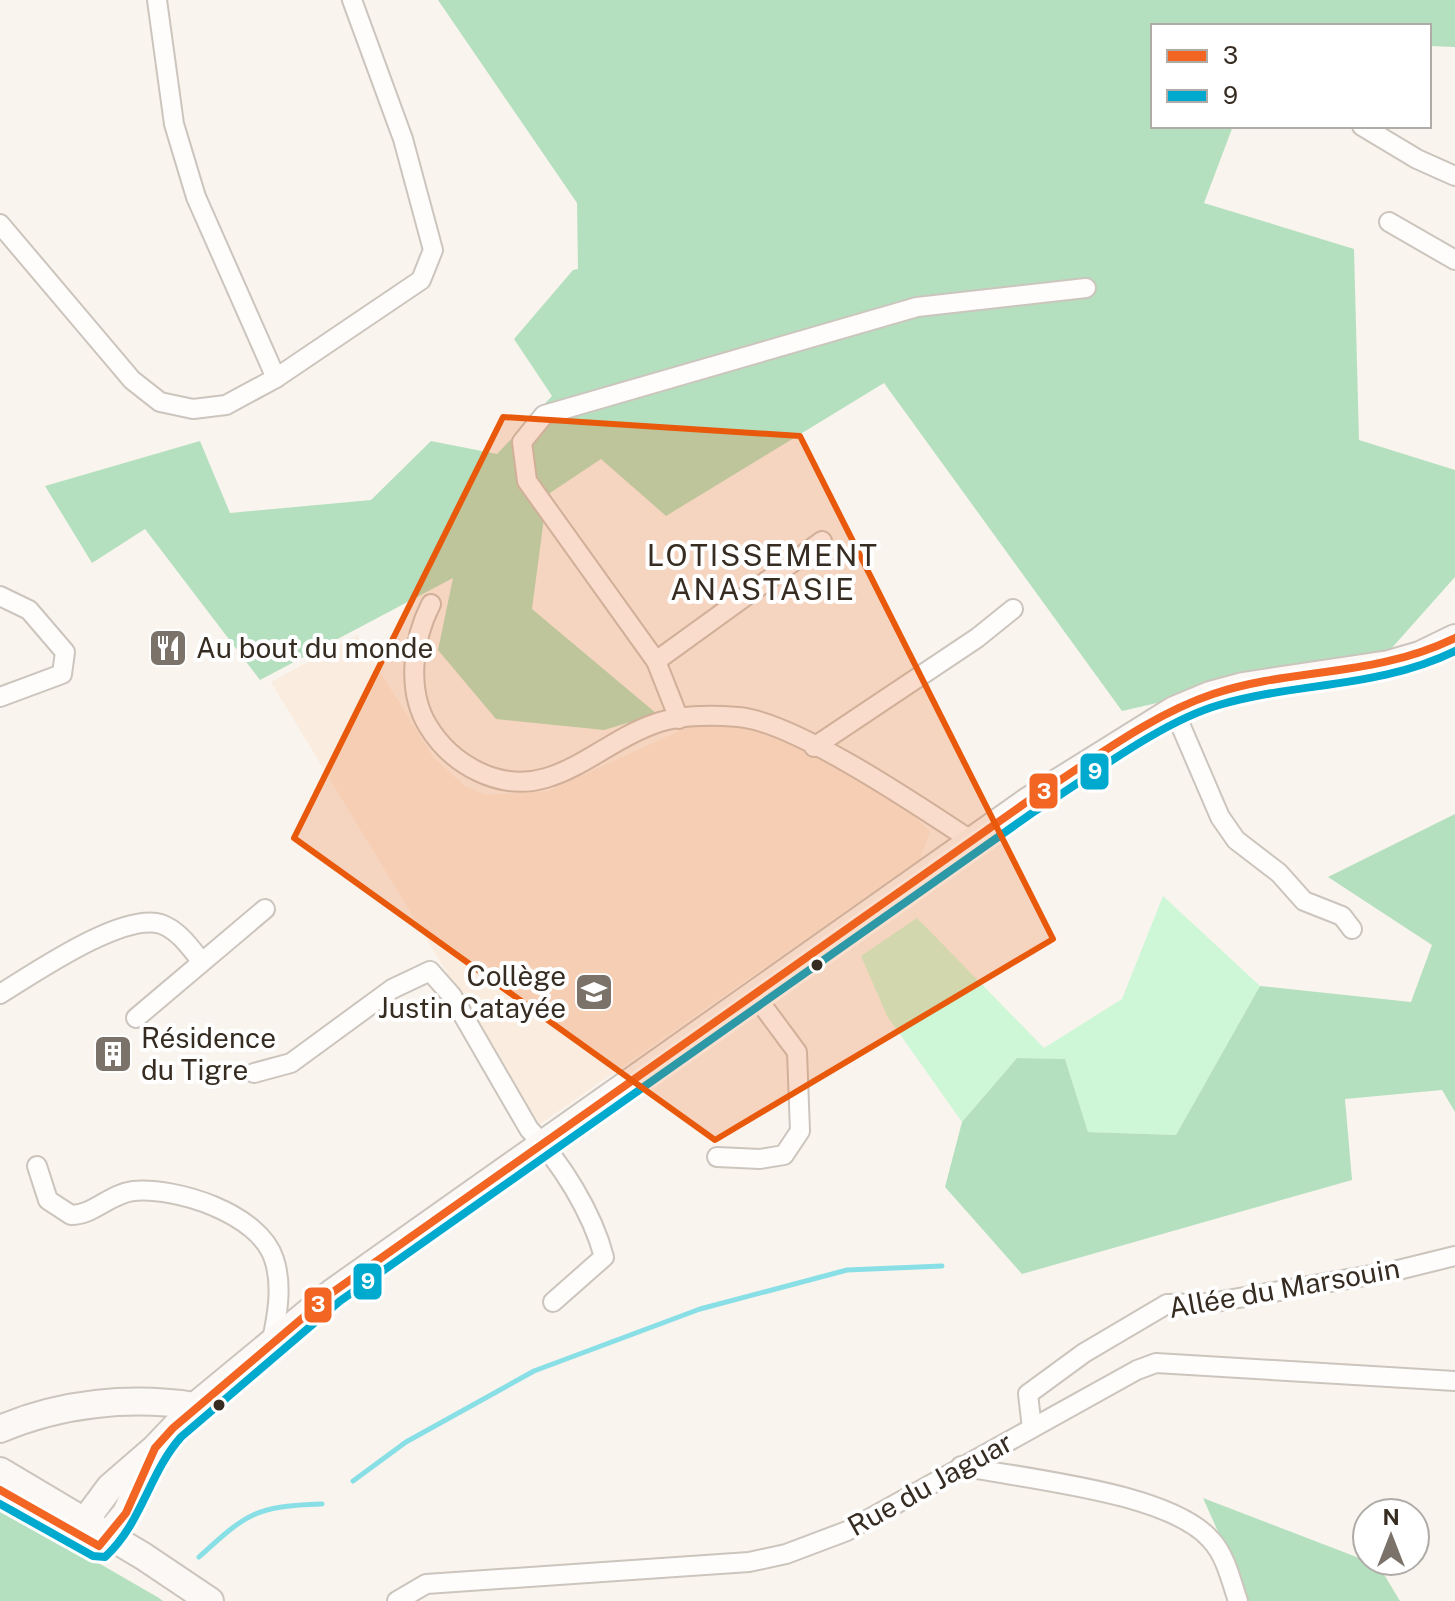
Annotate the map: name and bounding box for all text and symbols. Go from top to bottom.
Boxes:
legend [1151,24,1431,128]
text: 3 [1223,41,1238,69]
text: 9 [1223,81,1238,109]
district label: LOTISSEMENT ANASTASIE [647,537,879,607]
restaurant icon: Au bout du monde [147,627,189,669]
place label: Au bout du monde [196,631,433,664]
line badge: 9 [1079,752,1110,791]
text: 9 [1088,758,1102,784]
line badge: 3 [1028,772,1059,810]
text: 3 [1037,778,1051,804]
unlabelled marker [809,957,825,973]
place label: Collège Justin Catayée [378,959,566,1024]
school or university icon: Collège Justin Catayée [573,971,615,1013]
place label: Résidence du Tigre [141,1021,276,1086]
building icon: Résidence du Tigre [92,1033,134,1075]
street label: Allée du Marsouin [1166,1251,1402,1324]
line badge: 9 [352,1262,383,1301]
text: 9 [361,1268,375,1294]
line badge: 3 [303,1286,333,1324]
text: 3 [311,1291,325,1317]
unlabelled marker [211,1397,227,1413]
street label: Rue du Jaguar [842,1425,1018,1542]
north arrow [1351,1497,1431,1577]
text: N [1382,1504,1400,1530]

